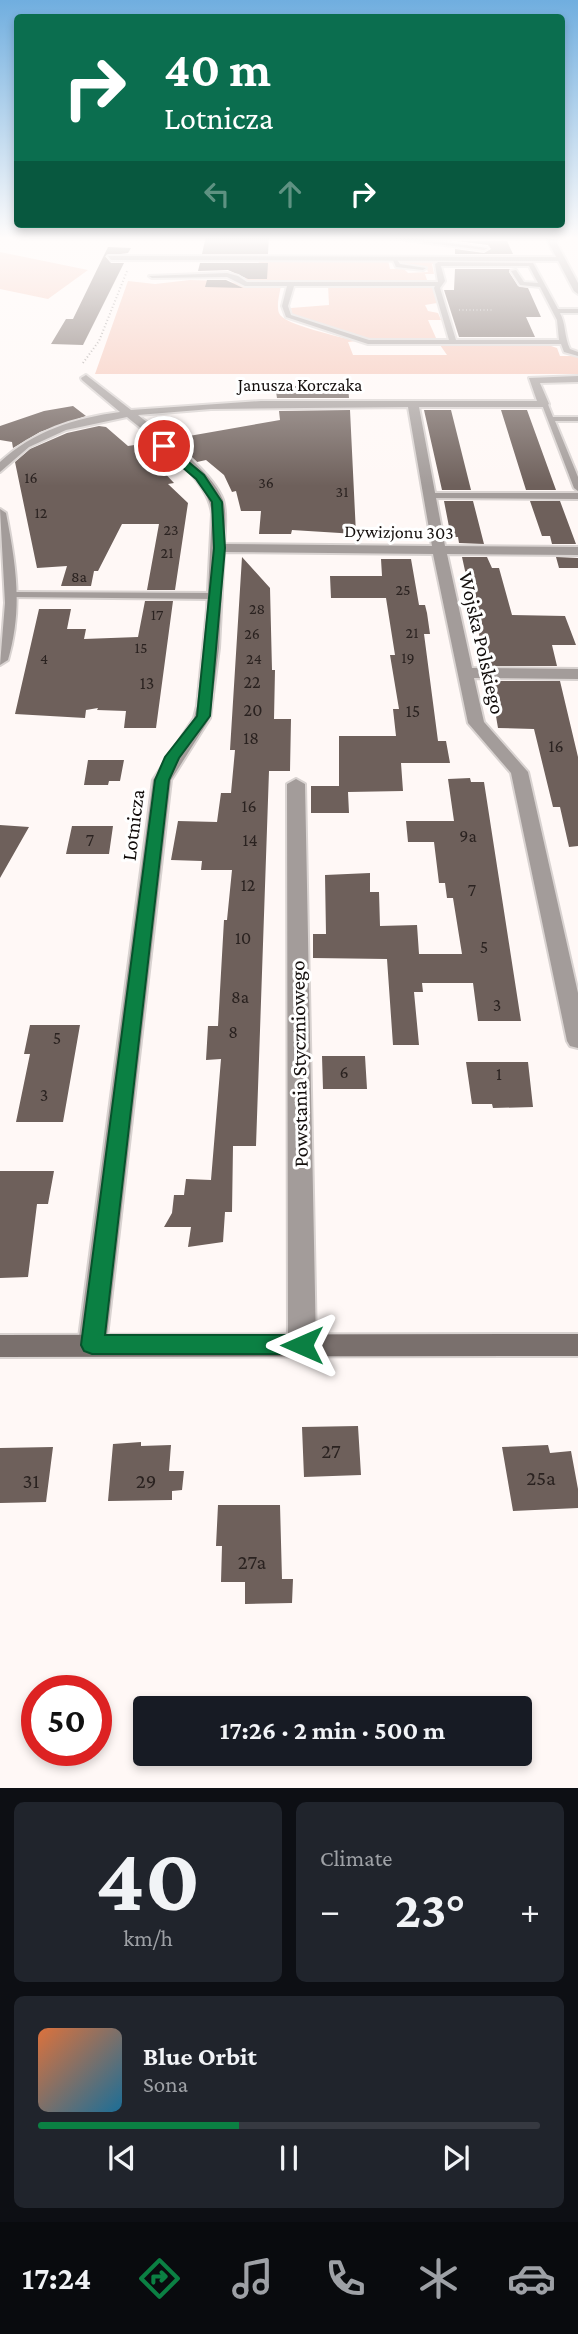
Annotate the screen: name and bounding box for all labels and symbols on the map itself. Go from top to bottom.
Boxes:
street label: Janusza Korczaka [236,375,362,395]
pin [134,416,194,476]
house number: 16 [24,469,38,486]
house number: 36 [258,474,274,491]
house number: 31 [336,483,348,500]
house number: 12 [35,504,48,521]
house number: 23 [163,521,179,538]
street label: Dywizjonu 303 [344,521,454,544]
house number: 21 [161,544,173,561]
house number: 8a [71,568,88,585]
street label: Wojska Polskiego [454,569,510,717]
house number: 25 [395,581,411,598]
house number: 28 [249,600,265,617]
house number: 17 [151,606,164,623]
house number: 21 [406,624,418,641]
house number: 26 [244,625,260,642]
house number: 15 [135,639,147,656]
house number: 19 [401,649,415,666]
house number: 4 [40,650,48,667]
house number: 24 [246,650,262,667]
house number: 22 [243,672,261,692]
house number: 13 [140,673,154,693]
house number: 20 [244,700,262,720]
house number: 15 [406,701,420,721]
house number: 18 [243,728,259,748]
house number: 16 [548,736,564,756]
street label: Lotnicza [117,788,149,862]
house number: 16 [241,796,257,816]
house number: 9a [459,826,477,846]
house number: 7 [86,830,94,850]
house number: 14 [242,830,258,850]
house number: 12 [241,875,255,895]
house number: 7 [468,880,476,900]
house number: 10 [235,928,251,948]
house number: 5 [480,937,488,957]
street label: Powstania Styczniowego [285,960,313,1168]
house number: 8a [231,987,249,1007]
house number: 3 [493,995,501,1015]
house number: 8 [228,1022,238,1042]
house number: 5 [53,1028,61,1048]
house number: 6 [339,1062,349,1082]
house number: 1 [496,1064,502,1084]
house number: 3 [40,1085,48,1105]
position arrow [265,1308,339,1382]
house number: 27 [321,1439,341,1463]
house number: 25a [526,1466,556,1490]
house number: 31 [23,1469,39,1493]
house number: 29 [136,1469,156,1493]
house number: 27a [238,1550,267,1574]
speed limit sign: 50 [21,1675,112,1766]

